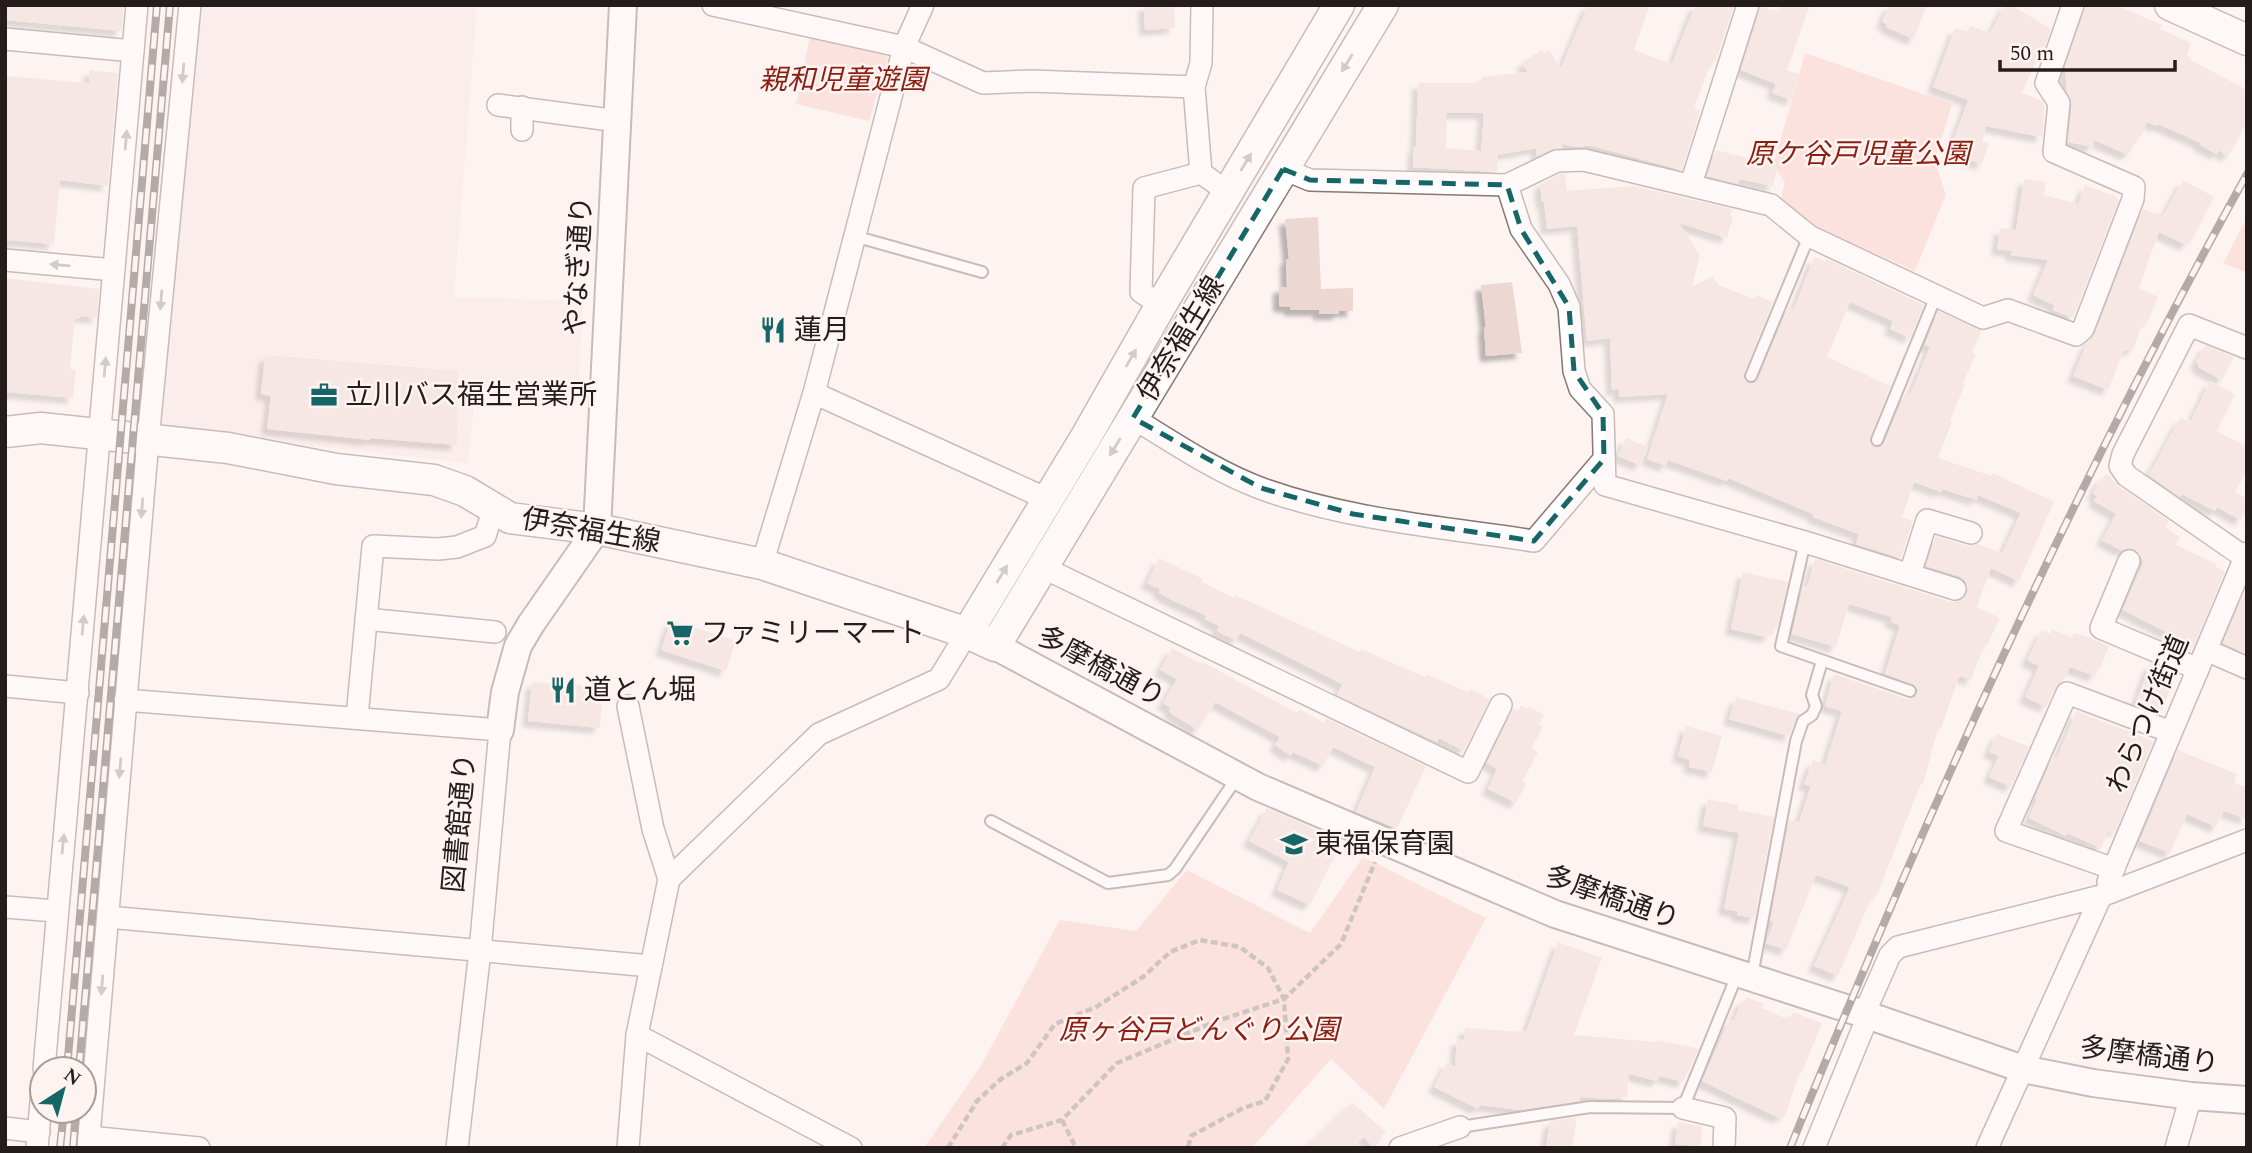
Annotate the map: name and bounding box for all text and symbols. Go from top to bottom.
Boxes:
scale bar [2000,28,2175,72]
text: 50 m [2010,38,2054,70]
one-way arrow [1340,53,1353,73]
park label: 親和児童遊園 [759,59,931,102]
one-way arrow [177,62,188,84]
one-way arrow [121,129,132,151]
park label: 原ケ谷戸児童公園 [1746,133,1974,176]
one-way arrow [1240,152,1252,171]
street label: やなぎ通り [554,195,604,337]
one-way arrow [49,259,71,270]
street label: 伊奈福生線 [1127,268,1235,410]
one-way arrow [156,289,167,311]
place label: 蓮月 [794,309,850,352]
restaurant icon: 蓮月 [758,315,788,345]
one-way arrow [1125,348,1137,368]
one-way arrow [100,356,111,378]
place label: 立川バス福生営業所 [345,374,597,417]
office icon: 立川バス福生営業所 [309,380,339,410]
one-way arrow [1109,437,1122,456]
one-way arrow [136,497,147,519]
street label: 伊奈福生線 [518,498,664,564]
one-way arrow [995,565,1008,584]
place label: ファミリーマート [701,612,925,655]
one-way arrow [78,613,89,635]
street label: 多摩橋通り [1029,615,1173,719]
supermarket icon: ファミリーマート [665,618,695,648]
street label: わらつけ街道 [2095,628,2201,800]
place label: 道とん堀 [584,669,696,712]
restaurant icon: 道とん堀 [548,675,578,705]
street label: 図書館通り [432,751,488,895]
one-way arrow [114,757,125,779]
place label: 東福保育園 [1315,823,1455,866]
school or university icon: 東福保育園 [1279,829,1309,859]
one-way arrow [57,832,68,854]
street label: 多摩橋通り [1539,855,1685,941]
one-way arrow [96,974,107,996]
park label: 原ヶ谷戸どんぐり公園 [1059,1009,1343,1052]
street label: 多摩橋通り [2077,1026,2221,1086]
north arrow [28,1055,98,1125]
text: N [57,1061,87,1094]

